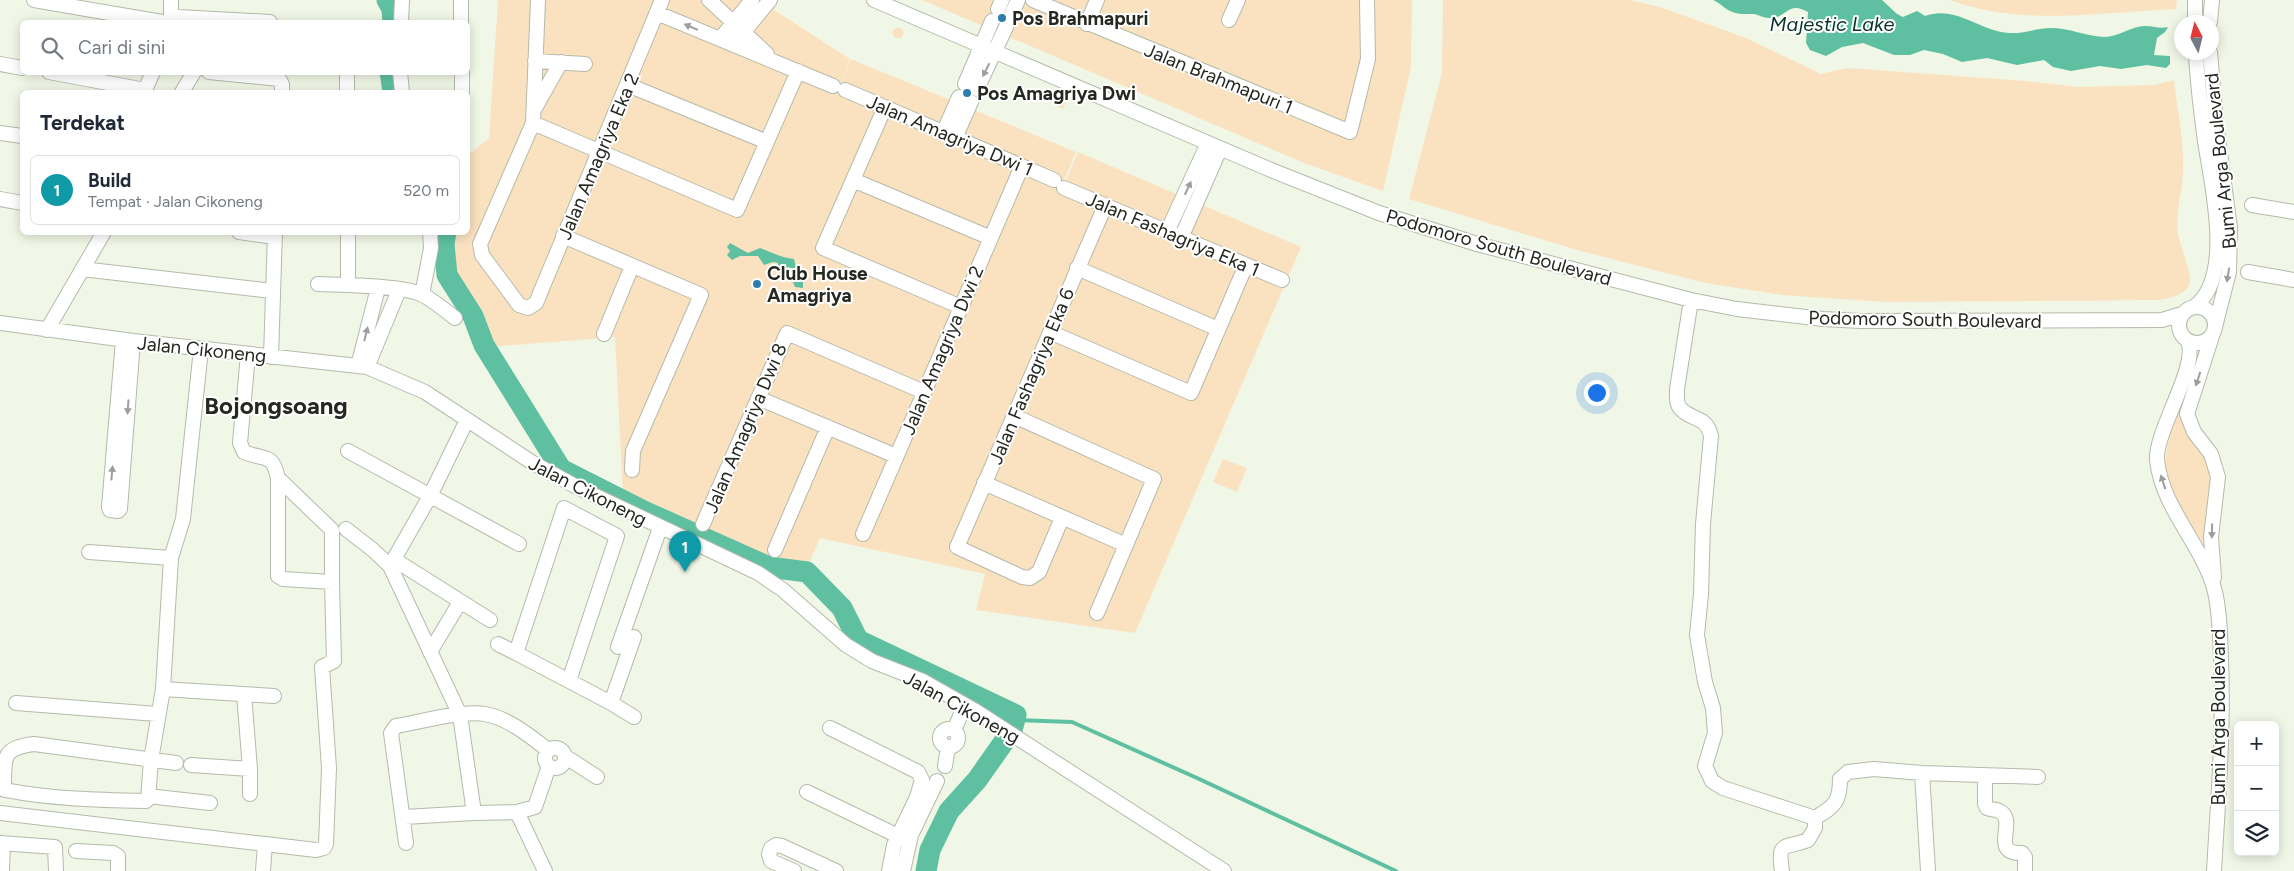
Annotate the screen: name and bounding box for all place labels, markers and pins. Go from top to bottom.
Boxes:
place label: Pos Brahmapuri [1012,7,1149,30]
marker: Pos Brahmapuri [996,12,1008,24]
place label: Pos Amagriya Dwi [977,82,1136,105]
marker: Pos Amagriya Dwi [961,87,973,99]
place label: Club House Amagriya [767,262,868,307]
marker: Club House Amagriya [751,278,763,290]
pin: 1 [669,531,701,572]

